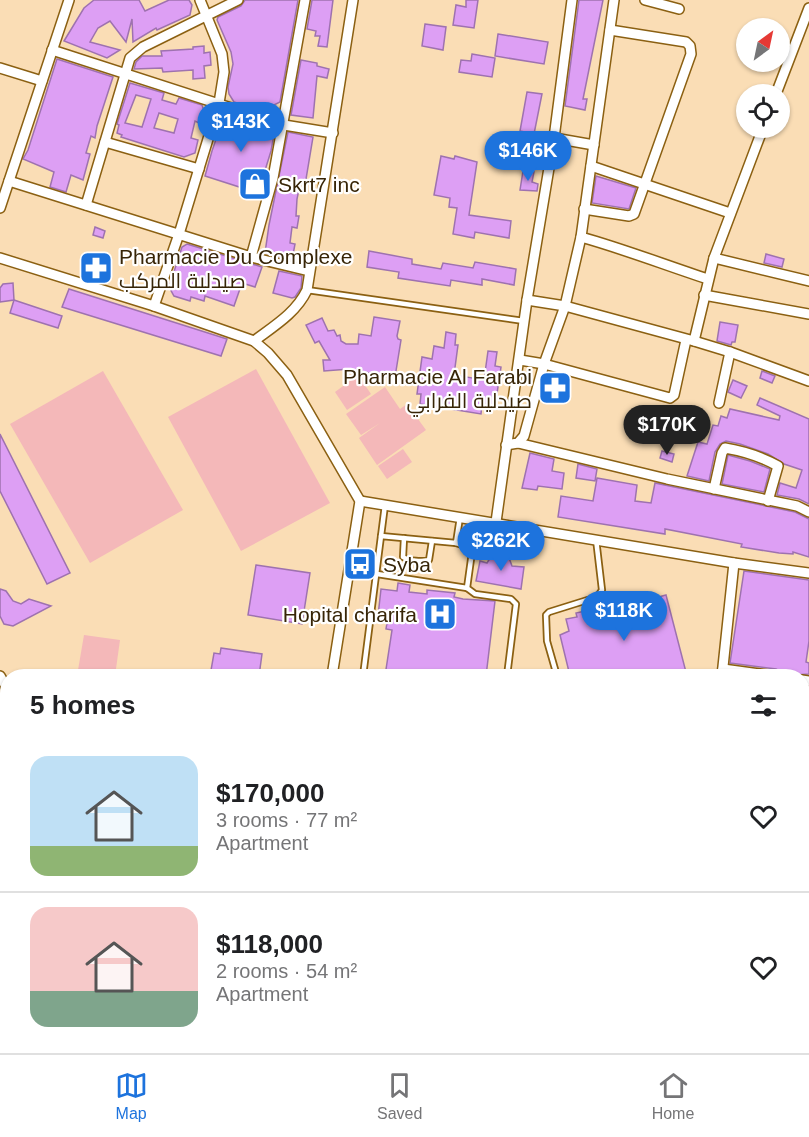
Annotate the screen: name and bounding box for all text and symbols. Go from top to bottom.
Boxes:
north arrow [736,18,790,72]
map controls [736,18,790,138]
button: locate [736,84,790,138]
pin: $143K [199,102,283,153]
text: $143K [212,110,270,132]
pin: $146K [486,131,570,182]
text: $146K [499,139,557,161]
shop icon: Skrt7 inc [237,166,273,202]
place label: Skrt7 inc [278,173,360,196]
place label: Pharmacie Du Complexe صيدلية المركب [119,245,352,293]
pharmacy icon: Pharmacie Du Complexe صيدلية المركب [78,250,114,286]
place label: Pharmacie Al Farabi صيدلية الفرابي [343,365,532,417]
pharmacy icon: Pharmacie Al Farabi صيدلية الفرابي [537,370,573,406]
pin: $170K [625,405,709,456]
text: $170K [638,413,696,435]
pin: $262K [459,521,543,572]
text: $262K [472,529,530,551]
bus stop icon: Syba [342,546,378,582]
place label: Syba [383,553,431,576]
pin: $118K [582,591,666,642]
hospital icon: Hopital charifa [422,596,458,632]
text: $118K [595,599,653,621]
place label: Hopital charifa [283,603,417,626]
icon: filters [747,689,780,722]
text: 5 homes [30,690,136,720]
text: $170,000 [216,778,324,808]
icon: home [78,780,150,852]
icon: heart [747,800,780,833]
text: 3 rooms · 77 m² [216,809,357,831]
text: Apartment [216,832,308,854]
text: $118,000 [216,929,323,959]
icon: home [78,931,150,1003]
icon: heart [747,951,780,984]
text: 2 rooms · 54 m² [216,960,357,982]
text: Apartment [216,983,308,1005]
tab: Map [115,1069,148,1123]
tab: Saved [377,1069,422,1123]
tab: Home [652,1069,694,1123]

